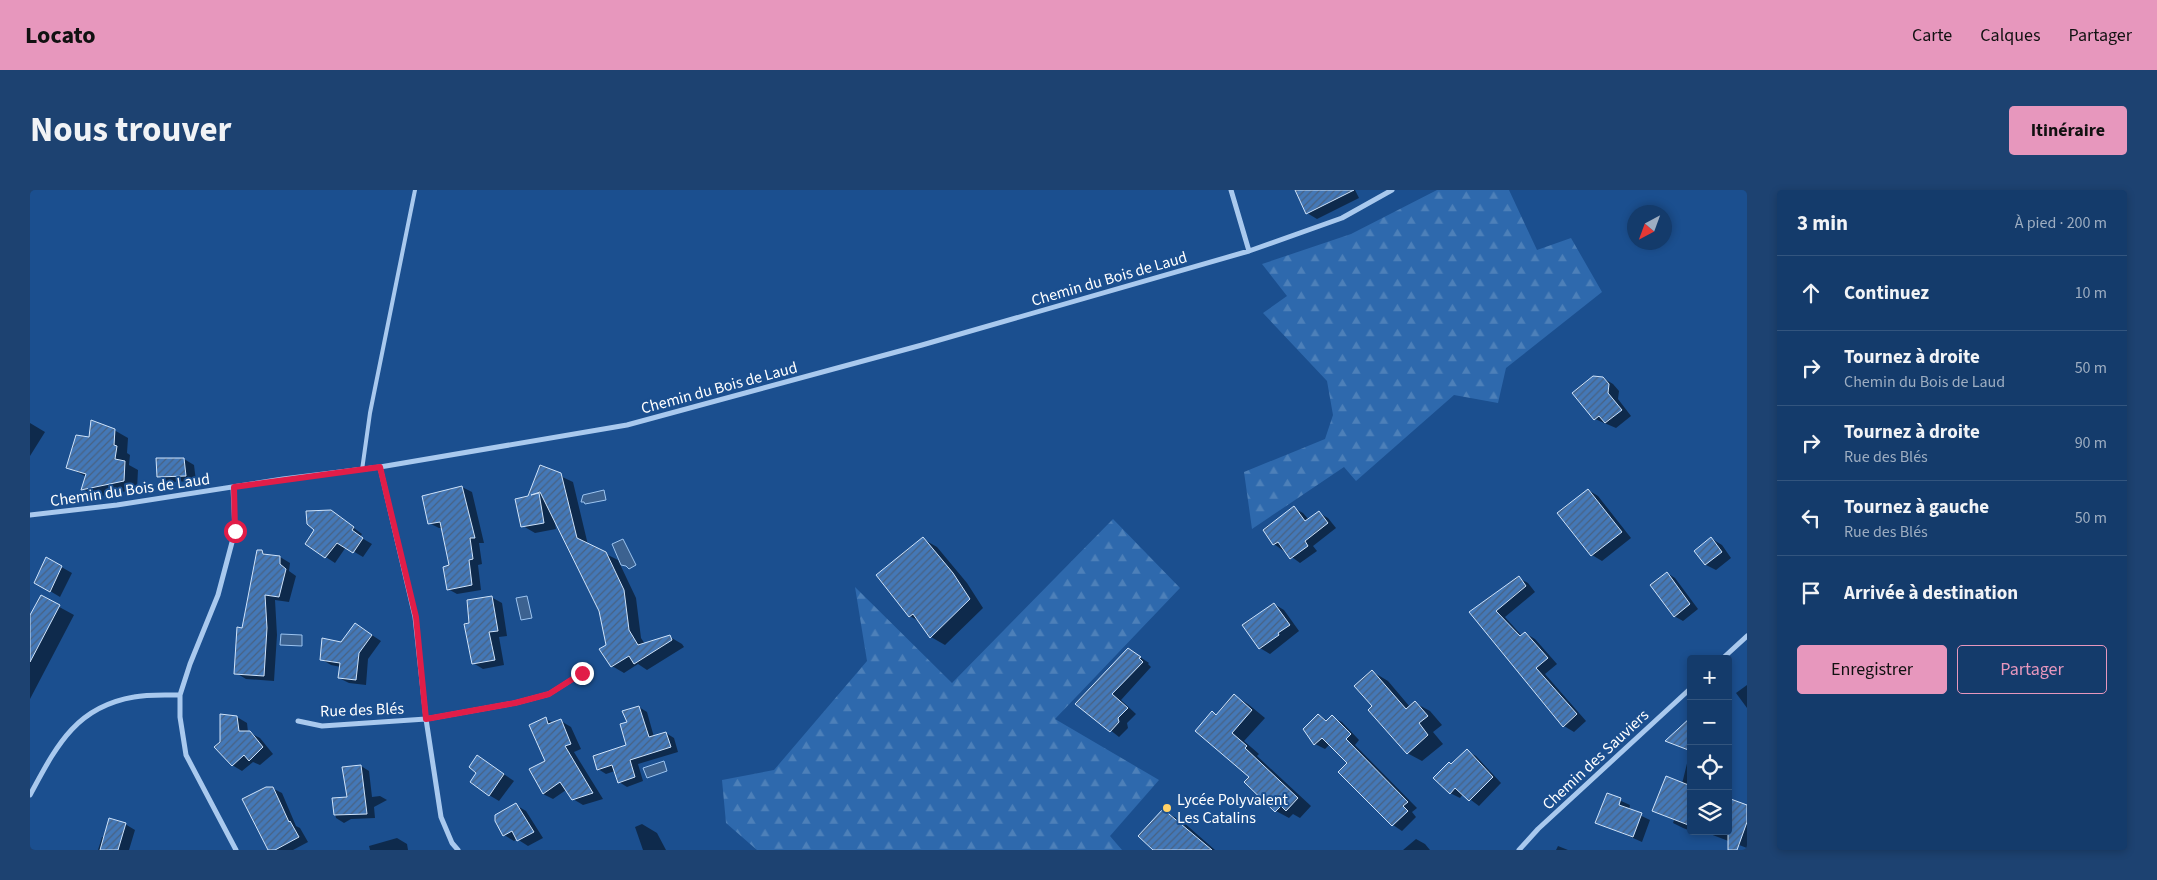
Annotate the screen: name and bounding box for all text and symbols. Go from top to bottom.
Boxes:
text: Locato [25,18,96,53]
text: Carte [1912,23,1952,48]
text: Calques [1980,23,2040,48]
text: Partager [2068,23,2132,48]
text: Nous trouver [30,105,231,155]
button: Itinéraire [2009,106,2127,155]
north arrow [1627,205,1672,250]
text: 3 min [1797,208,1848,238]
text: À pied · 200 m [2015,212,2107,234]
street label: Chemin du Bois de Laud [1029,246,1190,312]
icon: ahead [1797,279,1825,307]
text: Continuez [1844,280,1929,307]
text: 10 m [2075,282,2107,304]
text: Tournez à droite [1844,344,1980,371]
icon: right [1797,354,1825,382]
street label: Chemin du Bois de Laud [639,356,800,419]
text: 50 m [2075,357,2107,379]
text: Chemin du Bois de Laud [1844,371,2005,393]
text: Tournez à droite [1844,419,1980,446]
icon: right [1797,429,1825,457]
text: 90 m [2075,432,2107,454]
text: Rue des Blés [1844,446,1928,468]
street label: Chemin du Bois de Laud [49,468,211,512]
text: Tournez à gauche [1844,494,1989,521]
icon: left [1797,504,1825,532]
text: 50 m [2075,507,2107,529]
route start [224,520,247,543]
text: Rue des Blés [1844,521,1928,543]
icon: arrive [1797,579,1825,607]
text: Arrivée à destination [1844,580,2018,607]
button: Enregistrer [1797,645,1947,694]
button: Partager [1957,645,2107,694]
map controls [1687,655,1732,835]
button: + [1687,655,1732,700]
route end [571,662,594,685]
street label: Rue des Blés [320,698,405,722]
button: − [1687,700,1732,745]
street label: Chemin des Sauviers [1538,704,1654,815]
button: locate [1687,745,1732,790]
place label: Lycée Polyvalent Les Catalins [1177,789,1289,829]
button: layers [1687,790,1732,835]
marker: Lycée Polyvalent Les Catalins [1161,802,1173,814]

